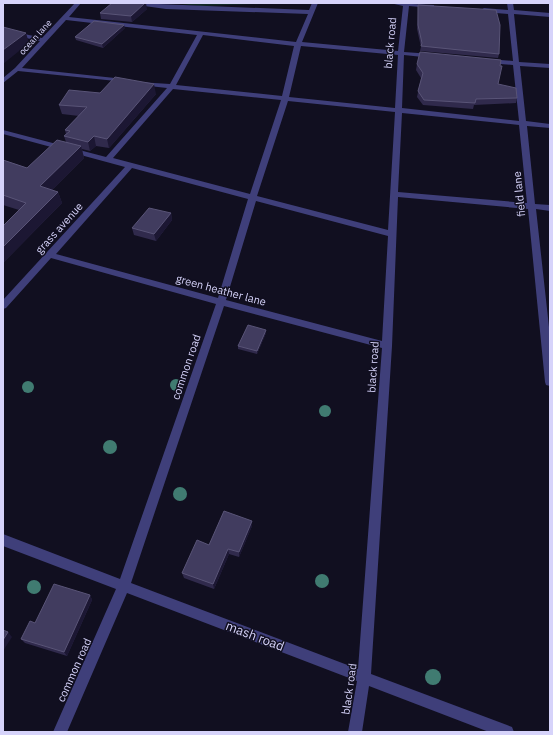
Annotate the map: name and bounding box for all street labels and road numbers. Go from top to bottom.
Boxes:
street label: ocean lane [16,17,54,57]
street label: black road [381,17,399,69]
street label: field lane [510,171,528,217]
street label: grass avenue [32,199,86,257]
street label: green heather lane [174,271,268,309]
street label: common road [168,332,204,402]
street label: black road [364,341,382,393]
street label: mash road [223,617,287,655]
street label: common road [54,636,94,704]
street label: black road [338,662,360,716]

